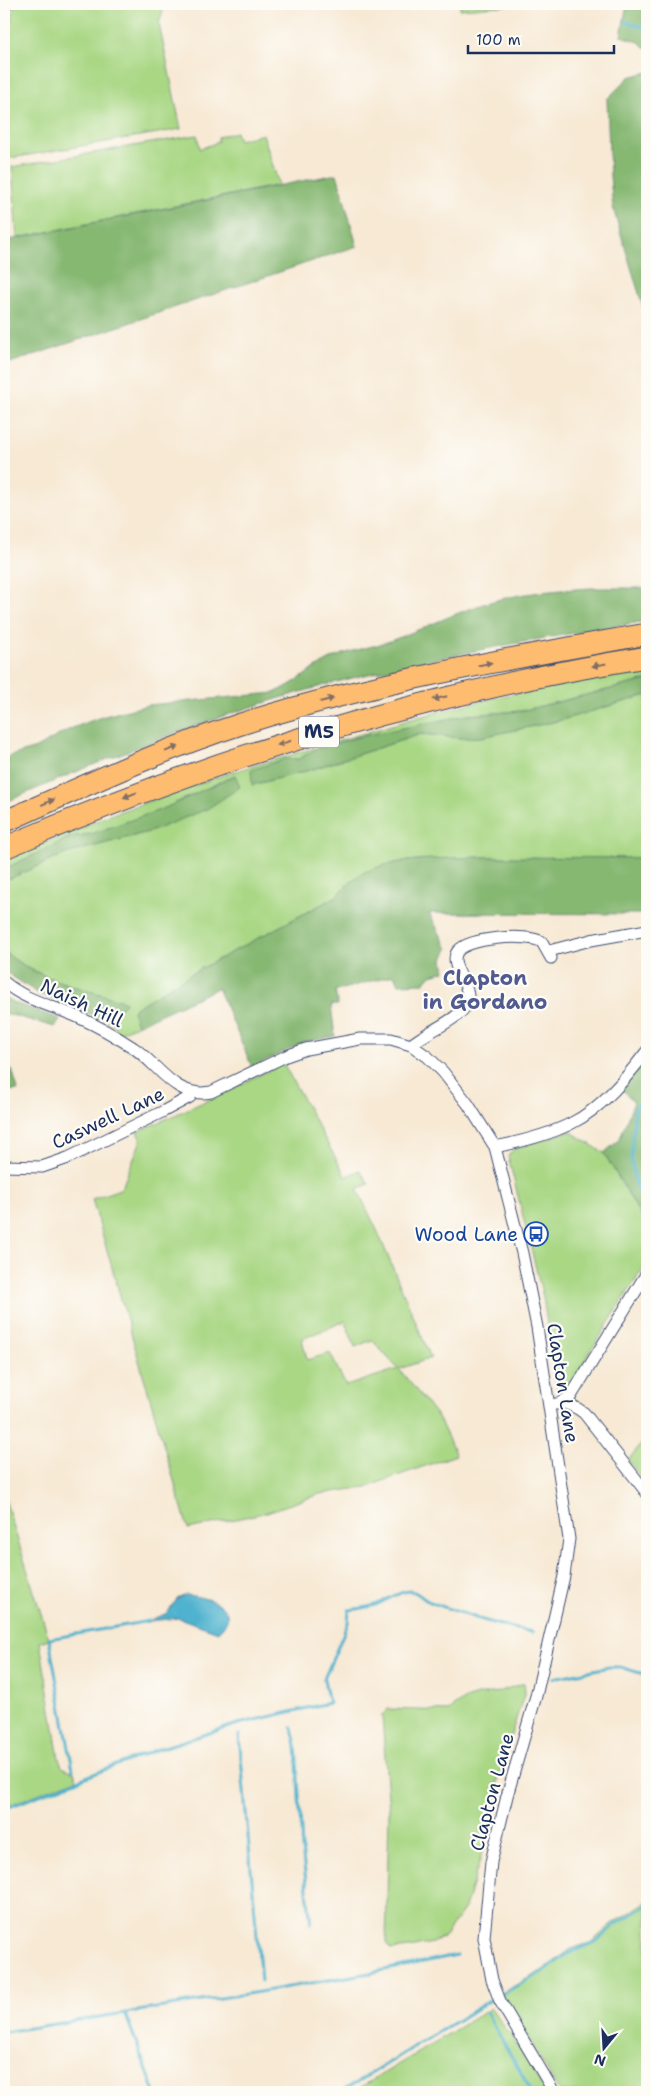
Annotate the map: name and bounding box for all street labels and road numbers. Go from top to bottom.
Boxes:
road number: M5 [299,716,339,748]
street label: Naish Hill [36,973,128,1033]
street label: Caswell Lane [48,1081,168,1155]
street label: Clapton Lane [541,1321,585,1445]
street label: Clapton Lane [464,1730,520,1854]

